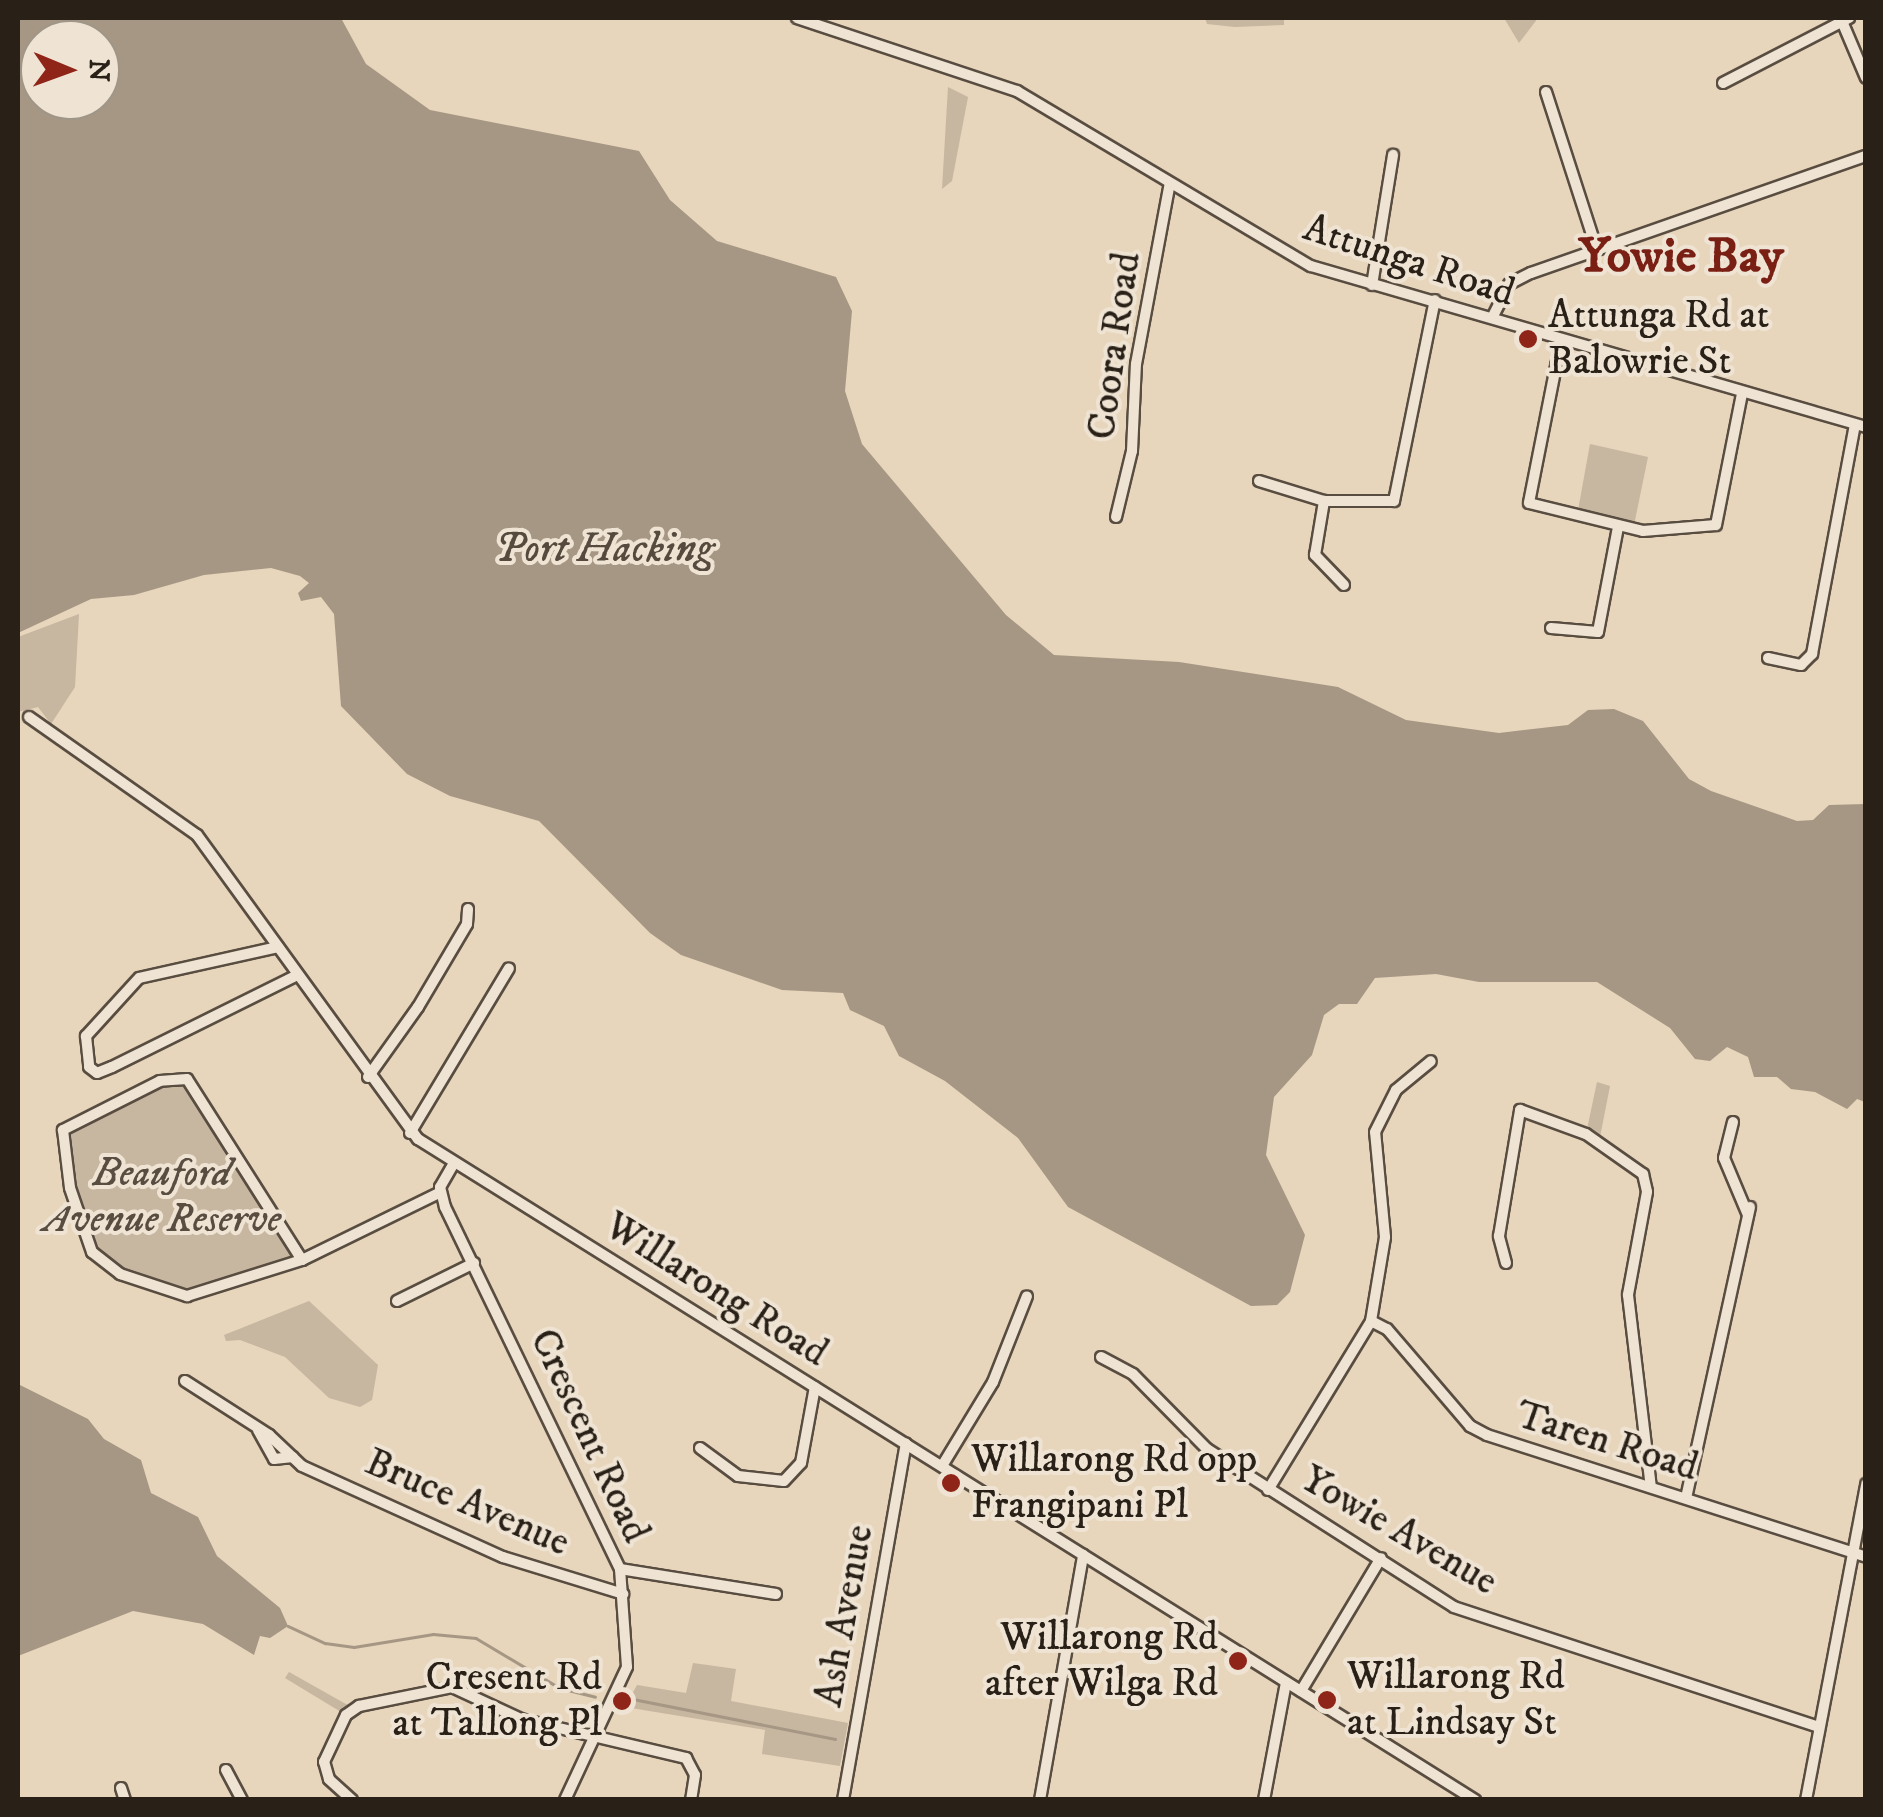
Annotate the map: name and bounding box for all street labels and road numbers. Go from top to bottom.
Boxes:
street label: Attunga Road [1297,204,1521,318]
street label: Coora Road [1078,249,1152,443]
street label: Willarong Road [596,1202,836,1378]
street label: Crescent Road [519,1322,659,1550]
street label: Taren Road [1510,1392,1704,1492]
street label: Bruce Avenue [358,1439,576,1567]
street label: Yowie Avenue [1292,1456,1506,1606]
street label: Ash Avenue [805,1521,885,1711]

